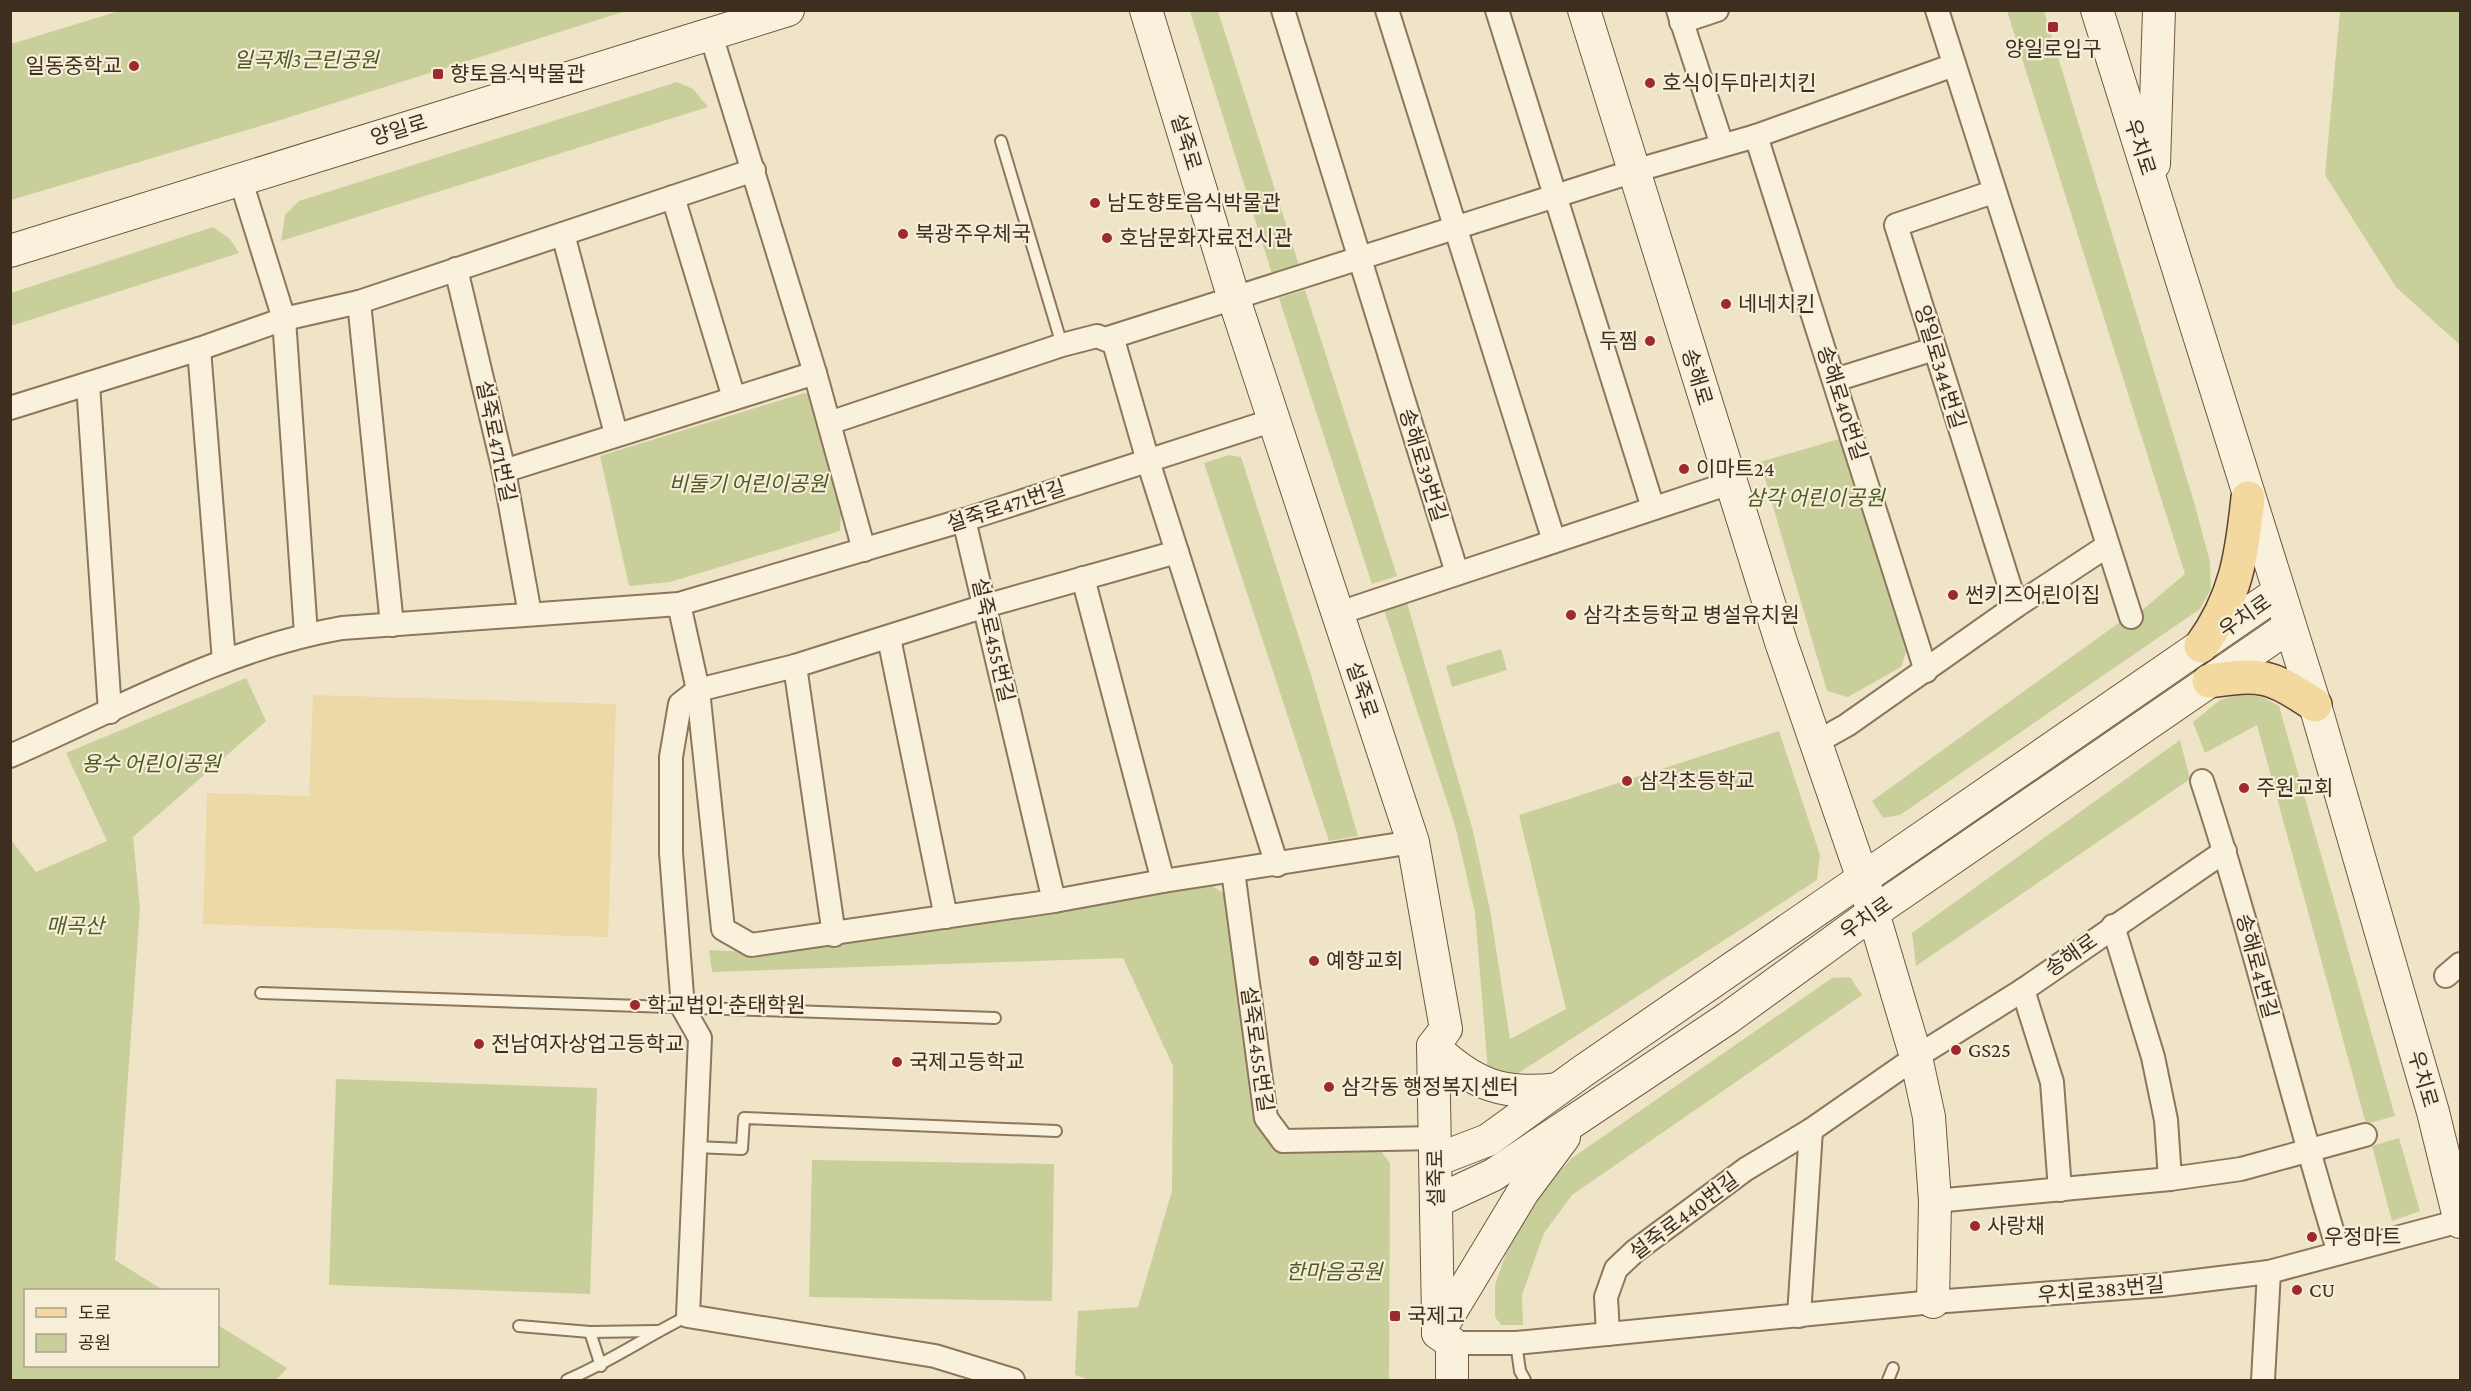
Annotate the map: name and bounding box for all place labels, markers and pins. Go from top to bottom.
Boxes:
marker: 양일로입구 [2046,20,2060,34]
place label: 양일로입구 [2005,37,2101,61]
place label: 일동중학교 [25,54,122,78]
marker: 일동중학교 [127,59,141,73]
place label: 향토음식박물관 [450,62,585,86]
marker: 향토음식박물관 [431,67,445,81]
place label: 호식이두마리치킨 [1662,71,1817,95]
marker: 호식이두마리치킨 [1643,76,1657,90]
place label: 남도향토음식박물관 [1107,191,1281,215]
marker: 남도향토음식박물관 [1088,196,1102,210]
place label: 북광주우체국 [915,222,1031,246]
place label: 호남문화자료전시관 [1119,226,1293,250]
marker: 북광주우체국 [896,227,910,241]
marker: 호남문화자료전시관 [1100,231,1114,245]
place label: 네네치킨 [1738,292,1815,316]
marker: 네네치킨 [1719,297,1733,311]
place label: 두찜 [1599,329,1638,353]
marker: 두찜 [1643,334,1657,348]
place label: 이마트24 [1696,457,1775,481]
marker: 이마트24 [1677,462,1691,476]
place label: 썬키즈어린이집 [1965,583,2100,607]
marker: 썬키즈어린이집 [1946,588,1960,602]
place label: 삼각초등학교 병설유치원 [1583,603,1799,627]
marker: 삼각초등학교 병설유치원 [1564,608,1578,622]
place label: 삼각초등학교 [1639,769,1755,793]
marker: 삼각초등학교 [1620,774,1634,788]
place label: 주원교회 [2256,776,2333,800]
marker: 주원교회 [2237,781,2251,795]
place label: 예향교회 [1326,949,1403,973]
marker: 예향교회 [1307,954,1321,968]
place label: 학교법인 춘태학원 [647,993,806,1017]
marker: 학교법인 춘태학원 [628,998,642,1012]
place label: 전남여자상업고등학교 [491,1032,684,1056]
marker: 전남여자상업고등학교 [472,1037,486,1051]
place label: GS25 [1968,1038,2011,1062]
marker: GS25 [1949,1043,1963,1057]
place label: 국제고등학교 [909,1050,1025,1074]
marker: 국제고등학교 [890,1055,904,1069]
place label: 삼각동 행정복지센터 [1341,1075,1519,1099]
marker: 삼각동 행정복지센터 [1322,1080,1336,1094]
place label: 사랑채 [1987,1214,2045,1238]
marker: 사랑채 [1968,1219,1982,1233]
place label: 우정마트 [2324,1225,2401,1249]
marker: 우정마트 [2305,1230,2319,1244]
place label: CU [2309,1278,2335,1302]
marker: CU [2290,1283,2304,1297]
place label: 국제고 [1407,1304,1465,1328]
marker: 국제고 [1388,1309,1402,1323]

